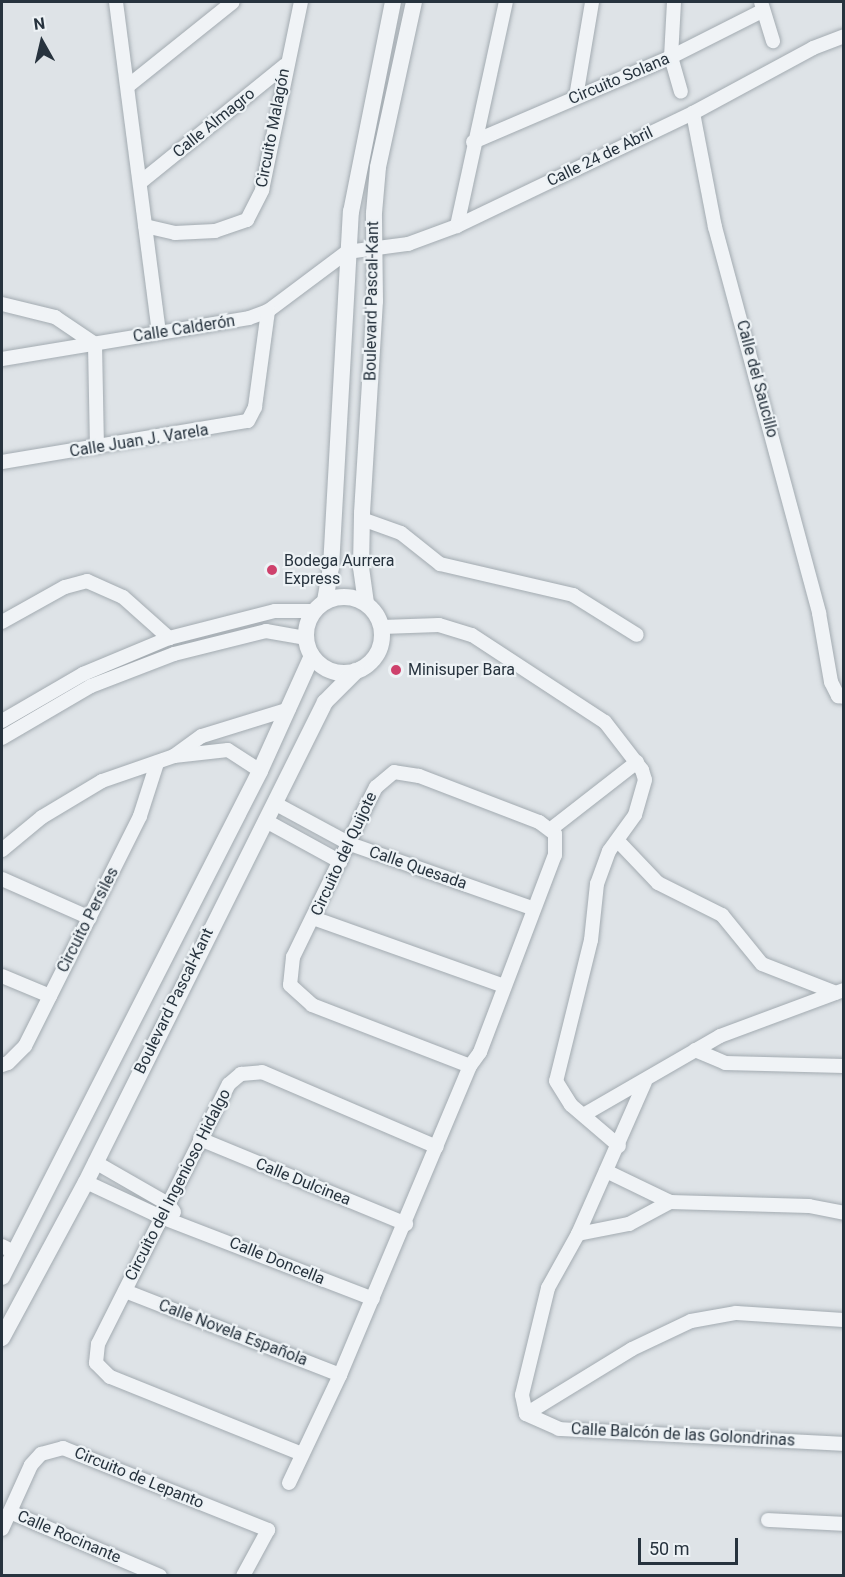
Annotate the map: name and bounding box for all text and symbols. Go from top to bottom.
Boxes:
north arrow [12,12,72,72]
text: N [33,13,46,34]
street label: Circuito Solana [566,49,672,109]
street label: Circuito Malagón [252,67,294,189]
street label: Calle Almagro [169,84,259,162]
street label: Calle 24 de Abril [544,123,656,191]
street label: Boulevard Pascal-Kant [361,221,383,381]
street label: Calle Calderón [132,311,236,347]
street label: Calle del Saucillo [732,318,782,440]
street label: Calle Juan J. Varela [68,421,210,461]
place label: Bodega Aurrera Express [284,551,394,589]
marker: Bodega Aurrera Express [265,563,279,577]
place label: Minisuper Bara [408,660,515,680]
marker: Minisuper Bara [389,663,403,677]
street label: Circuito del Quijote [307,789,381,919]
street label: Calle Quesada [366,842,470,894]
street label: Circuito Persiles [53,864,123,976]
street label: Boulevard Pascal-Kant [130,925,218,1077]
street label: Circuito del Ingenioso Hidalgo [121,1086,235,1284]
street label: Calle Dulcinea [253,1154,353,1210]
street label: Calle Doncella [227,1233,327,1289]
street label: Calle Novela Española [156,1296,310,1370]
street label: Calle Balcón de las Golondrinas [570,1420,796,1450]
street label: Circuito de Lepanto [71,1443,207,1513]
street label: Calle Rocinante [14,1507,124,1567]
scale bar [641,1526,742,1564]
text: 50 m [649,1538,689,1559]

